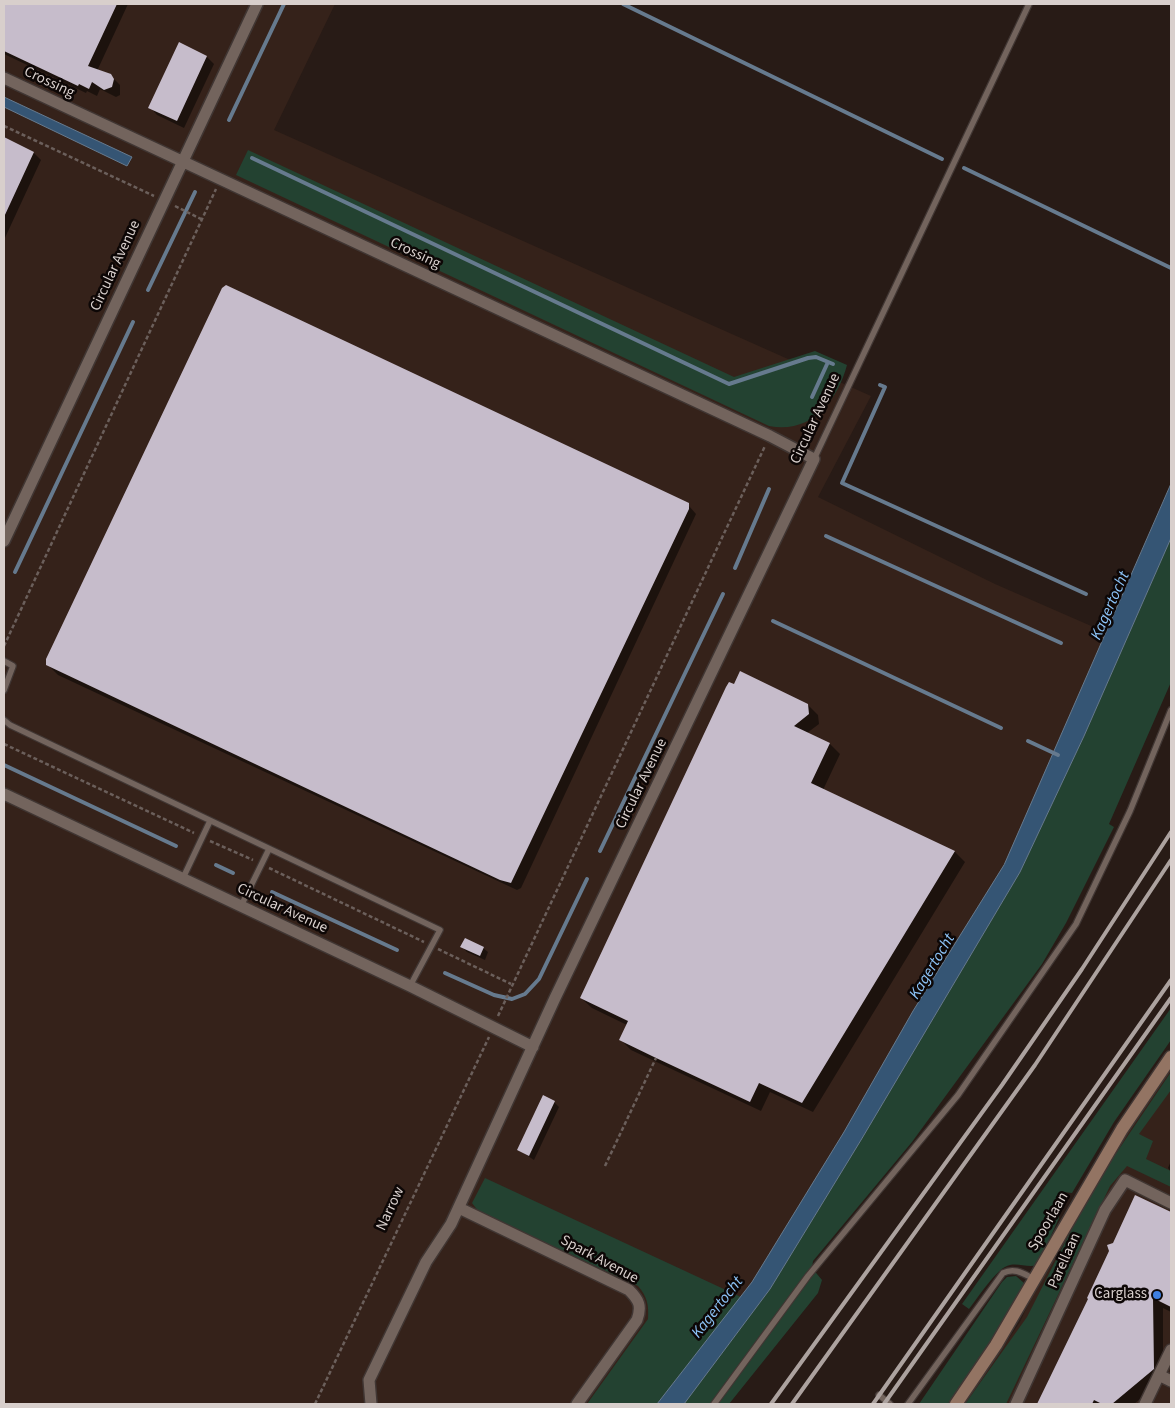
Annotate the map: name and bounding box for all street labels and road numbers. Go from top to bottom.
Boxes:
street label: Crossing [21,63,77,103]
street label: Circular Avenue [87,218,145,314]
street label: Crossing [387,234,443,274]
street label: Circular Avenue [787,371,845,467]
street label: Circular Avenue [612,736,672,832]
street label: Circular Avenue [234,880,330,938]
street label: Narrow [373,1184,409,1234]
street label: Spoorlaan [1025,1189,1073,1255]
street label: Parellaan [1045,1230,1085,1292]
street label: Spark Avenue [557,1232,641,1288]

